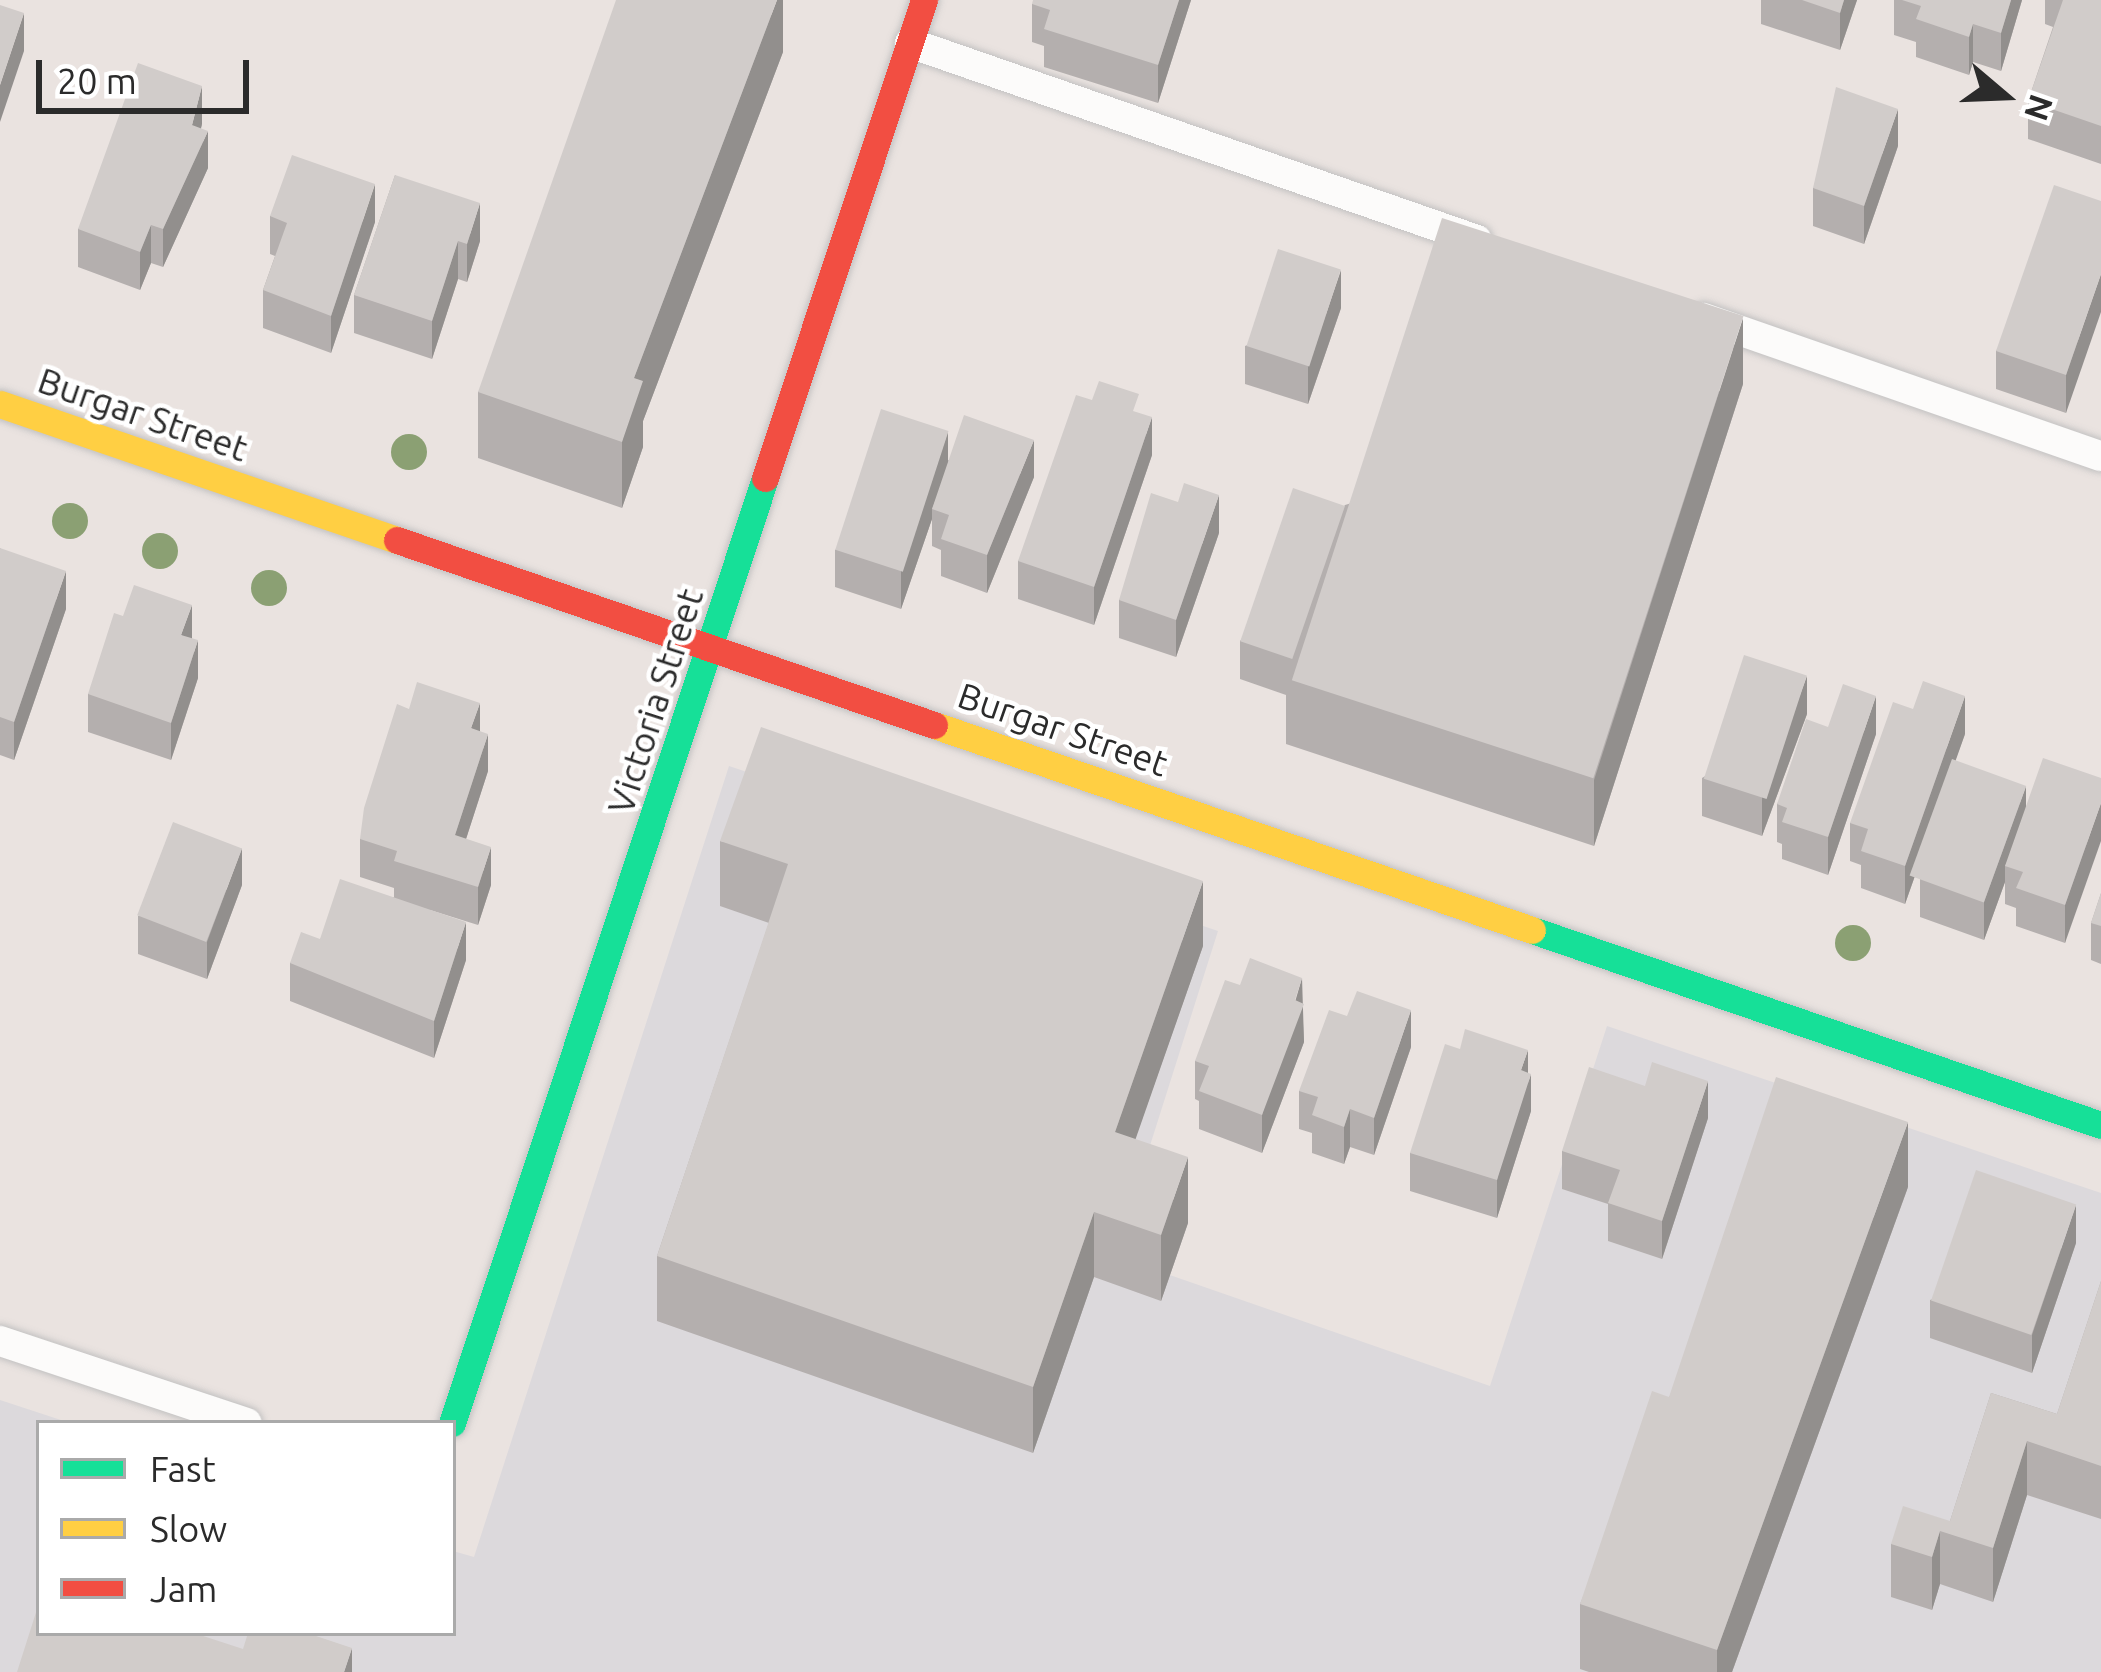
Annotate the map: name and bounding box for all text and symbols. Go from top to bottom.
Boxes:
scale bar [42,36,255,110]
north arrow [1945,36,2065,156]
text: 20 m [57,60,137,101]
text: N [2018,90,2061,126]
street label: Burgar Street [33,358,253,470]
street label: Victoria Street [598,583,712,819]
street label: Burgar Street [953,673,1173,785]
legend [36,1420,456,1636]
text: Fast [150,1448,216,1489]
text: Slow [150,1508,227,1549]
text: Jam [150,1568,217,1609]

